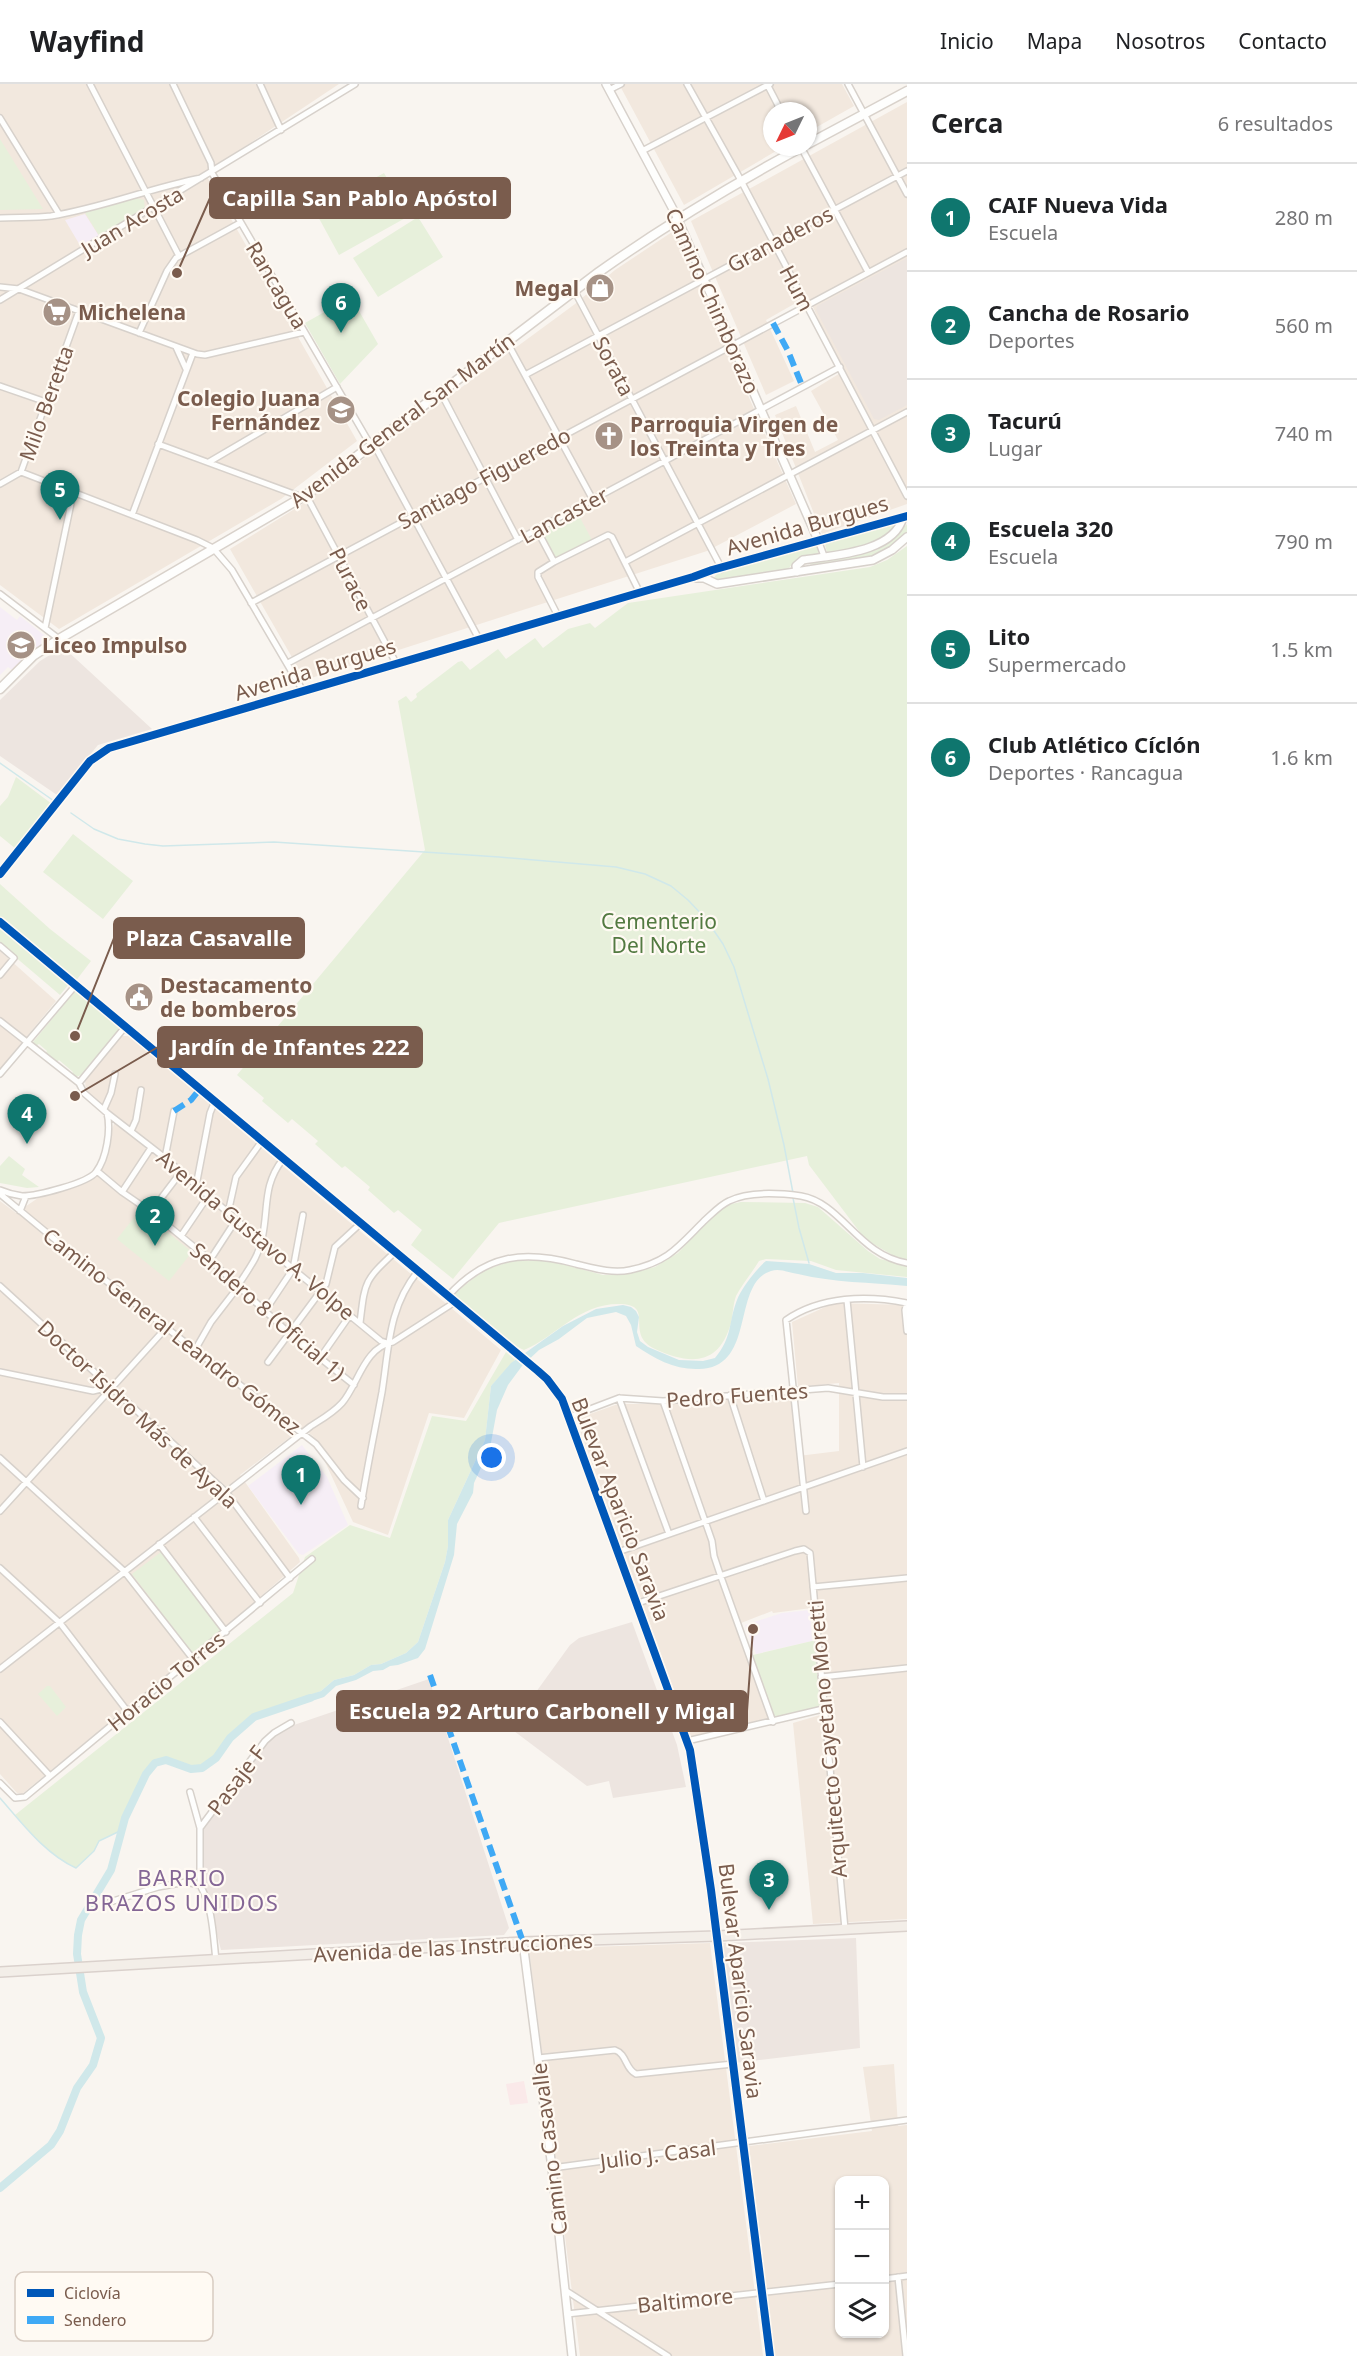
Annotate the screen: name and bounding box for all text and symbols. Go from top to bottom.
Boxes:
text: Wayfind [30,22,144,60]
text: Inicio [940,27,994,55]
text: Mapa [1027,27,1082,55]
text: Nosotros [1115,27,1205,55]
text: Contacto [1238,27,1327,55]
north arrow [763,102,817,156]
text: Cerca [931,105,1003,141]
text: 6 resultados [1218,110,1333,137]
callout: Capilla San Pablo Apóstol [210,178,510,218]
street label: Juan Acosta [74,179,188,264]
text: Capilla San Pablo Apóstol [222,182,498,212]
text: CAIF Nueva Vida [988,189,1168,219]
street label: Granaderos [722,199,838,279]
street label: Camino Chimborazo [659,204,767,398]
text: 1 [945,204,956,231]
text: 280 m [1275,204,1333,231]
text: Escuela [988,219,1058,246]
street label: Rancagua [240,236,314,334]
street label: Hum [773,260,821,316]
shop icon: Megal [584,272,616,304]
place label: Megal [515,274,579,302]
pin: 6 [322,284,360,333]
supermarket icon: Michelena [41,296,73,328]
text: Cancha de Rosario [988,297,1189,327]
place label: Michelena [78,298,186,326]
text: 2 [945,312,956,339]
text: 560 m [1275,312,1333,339]
street label: Avenida General San Martín [284,326,520,514]
text: Deportes [988,327,1075,354]
street label: Sorata [587,331,641,401]
street label: Milo Beretta [12,342,80,464]
place label: Colegio Juana Fernández [177,384,320,436]
school or university icon: Colegio Juana Fernández [325,394,357,426]
text: Tacurú [988,405,1062,435]
place label: Parroquia Virgen de los Treinta y Tres [630,410,838,462]
church icon: Parroquia Virgen de los Treinta y Tres [593,420,625,452]
text: 3 [945,420,956,447]
text: 740 m [1275,420,1333,447]
street label: Santiago Figueredo [393,421,575,535]
text: Lugar [988,435,1043,462]
pin: 5 [40,470,80,520]
street label: Lancaster [515,480,613,550]
street label: Avenida Burgues [723,488,891,562]
text: Escuela 320 [988,513,1113,543]
text: 4 [945,528,956,555]
text: 790 m [1275,528,1333,555]
street label: Purace [323,543,379,615]
text: Escuela [988,543,1058,570]
text: Lito [988,621,1030,651]
school or university icon: Liceo Impulso [5,629,37,661]
place label: Liceo Impulso [42,631,187,659]
street label: Avenida Burgues [231,631,399,707]
text: 5 [945,636,956,663]
text: 1.5 km [1270,636,1333,663]
text: Supermercado [988,651,1126,678]
text: Club Atlético Cíclón [988,729,1201,759]
text: 6 [945,744,956,771]
text: 1.6 km [1270,744,1333,771]
text: Deportes · Rancagua [988,759,1183,786]
park label: Cementerio Del Norte [601,907,717,959]
callout: Plaza Casavalle [114,918,304,958]
text: Plaza Casavalle [126,922,292,952]
place label: Destacamento de bomberos [160,971,312,1023]
public building icon: Destacamento de bomberos [123,981,155,1013]
callout: Jardín de Infantes 222 [158,1027,422,1067]
text: Jardín de Infantes 222 [168,1031,410,1061]
pin: 4 [8,1094,46,1144]
street label: Avenida Gustavo A. Volpe [151,1144,361,1326]
pin: 2 [136,1196,174,1246]
street label: Camino General Leandro Gómez [37,1221,307,1441]
street label: Sendero 8 (Oficial 1) [185,1236,351,1386]
street label: Doctor Isidro Más de Ayala [32,1314,244,1514]
street label: Pedro Fuentes [665,1376,809,1414]
street label: Bulevar Aparicio Saravia [565,1393,677,1625]
your location [477,1443,506,1472]
pin: 1 [282,1456,320,1505]
street label: Arquitecto Cayetano Moretti [801,1599,853,1879]
street label: Horacio Torres [101,1625,231,1737]
callout: Escuela 92 Arturo Carbonell y Migal [337,1691,747,1731]
text: Escuela 92 Arturo Carbonell y Migal [349,1695,735,1725]
street label: Pasaje F [201,1740,271,1820]
pin: 3 [750,1860,788,1910]
district label: BARRIO BRAZOS UNIDOS [85,1862,279,1917]
street label: Bulevar Aparicio Saravia [713,1862,769,2100]
street label: Avenida de las Instrucciones [312,1926,594,1968]
street label: Camino Casavalle [525,2061,573,2237]
street label: Julio J. Casal [596,2133,718,2175]
map controls [835,2176,889,2338]
button: + [835,2176,889,2230]
button: − [835,2230,889,2284]
legend [15,2272,213,2341]
street label: Baltimore [636,2281,734,2319]
text: Ciclovía [64,2282,121,2304]
button: layers [835,2284,889,2338]
text: Sendero [64,2309,127,2331]

